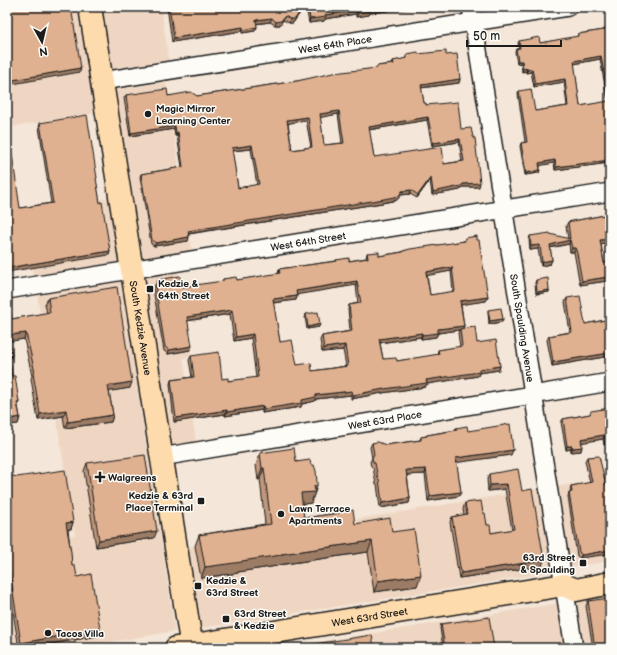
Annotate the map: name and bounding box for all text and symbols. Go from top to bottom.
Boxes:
north arrow [22,22,62,62]
scale bar [467,22,561,48]
text: 50 m [473,29,500,44]
street label: West 64th Place [298,33,373,57]
text: N [38,44,48,58]
place label: Magic Mirror Learning Center [156,103,231,127]
marker: Magic Mirror Learning Center [143,109,153,119]
street label: West 64th Street [270,230,347,254]
street label: South Spaulding Avenue [507,273,536,383]
place label: Kedzie & 64th Street [158,278,210,302]
street label: South Kedzie Avenue [127,280,154,376]
marker: Kedzie & 64th Street [145,284,155,294]
street label: West 63rd Place [347,408,423,433]
marker: Walgreens [95,472,105,482]
place label: Walgreens [108,472,156,484]
place label: Kedzie & 63rd Place Terminal [125,490,193,514]
marker: Kedzie & 63rd Place Terminal [196,496,206,506]
place label: Lawn Terrace Apartments [288,503,350,527]
marker: Lawn Terrace Apartments [276,509,286,519]
place label: 63rd Street & Spaulding [520,552,576,576]
marker: 63rd Street & Spaulding [578,558,588,568]
place label: Kedzie & 63rd Street [206,575,259,599]
marker: Kedzie & 63rd Street [193,581,203,591]
street label: West 63rd Street [331,606,408,630]
place label: 63rd Street & Kedzie [234,608,287,632]
marker: 63rd Street & Kedzie [221,614,231,624]
marker: Tacos Villa [43,628,53,638]
place label: Tacos Villa [56,628,104,640]

